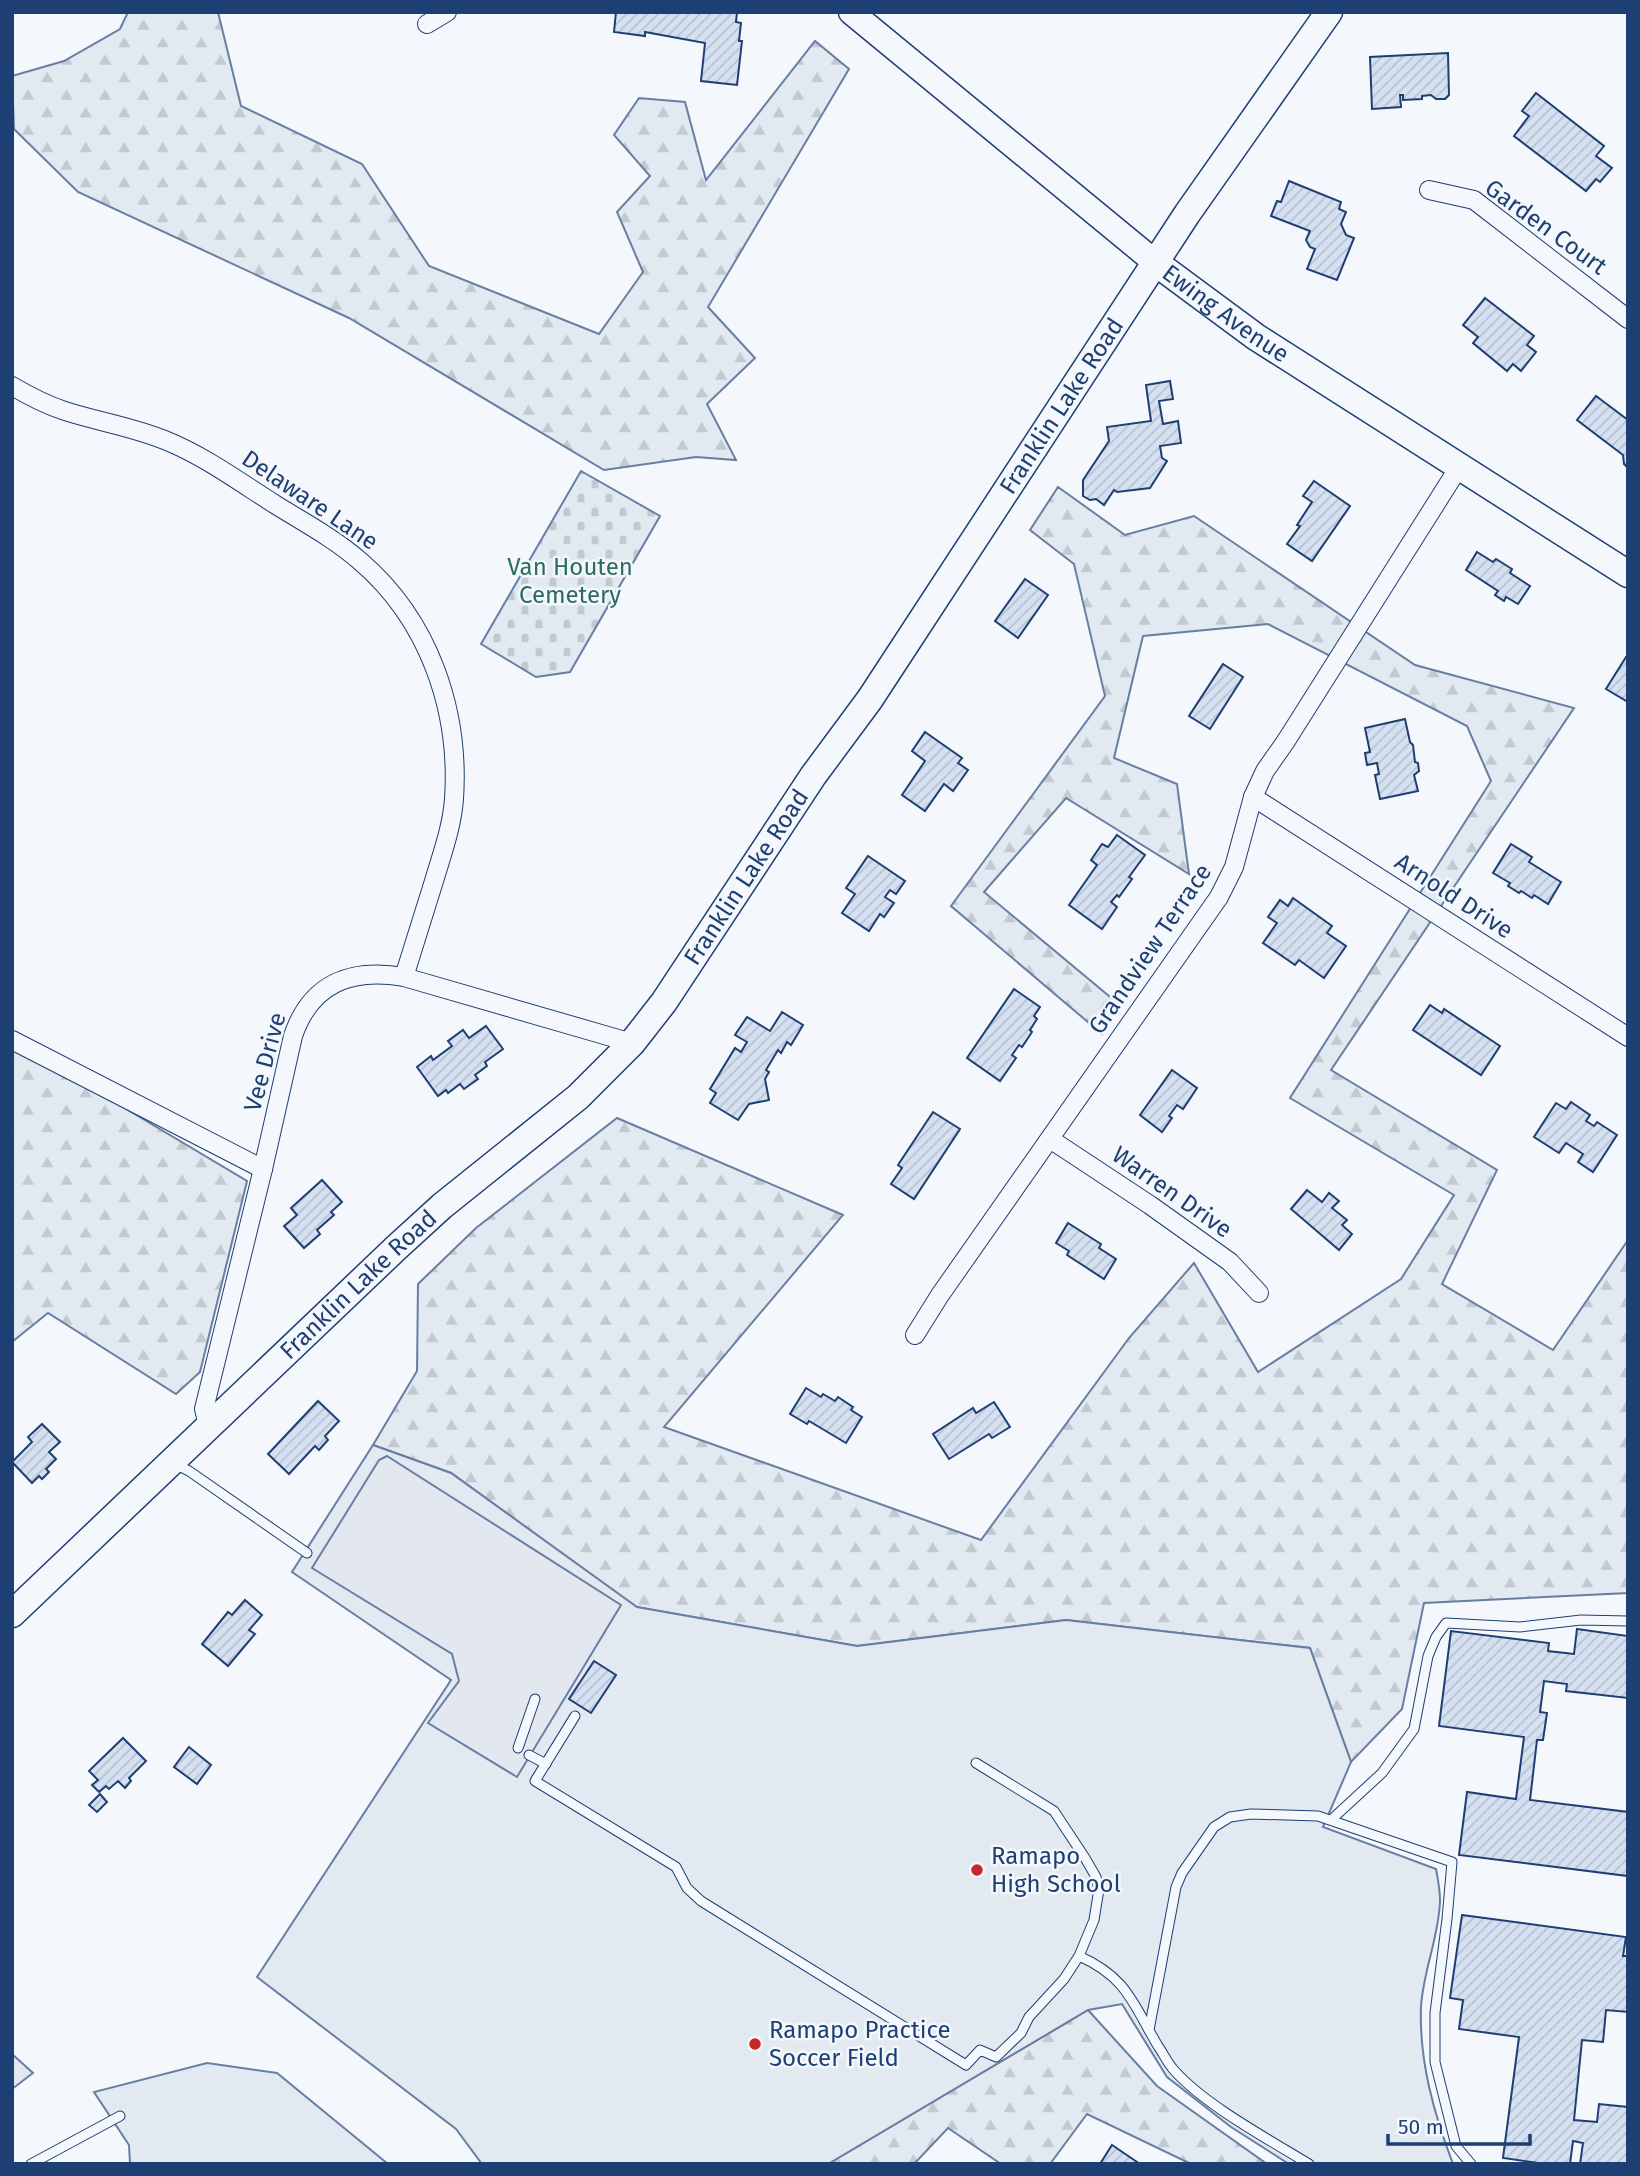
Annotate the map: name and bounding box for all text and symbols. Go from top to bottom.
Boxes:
street label: Garden Court [1480,174,1613,281]
street label: Ewing Avenue [1157,259,1294,368]
street label: Franklin Lake Road [994,313,1129,499]
street label: Delaware Lane [237,444,383,556]
park label: Van Houten Cemetery [507,553,633,609]
street label: Franklin Lake Road [678,784,814,970]
street label: Arnold Drive [1390,847,1518,945]
street label: Grandview Terrace [1083,859,1217,1039]
street label: Vee Drive [238,1009,292,1115]
street label: Warren Drive [1107,1140,1237,1244]
street label: Franklin Lake Road [274,1204,442,1365]
place label: Ramapo High School [991,1842,1121,1898]
marker: Ramapo High School [969,1862,985,1878]
place label: Ramapo Practice Soccer Field [769,2016,951,2072]
marker: Ramapo Practice Soccer Field [747,2036,763,2052]
scale bar [1388,2102,1530,2146]
text: 50 m [1398,2114,1444,2140]

